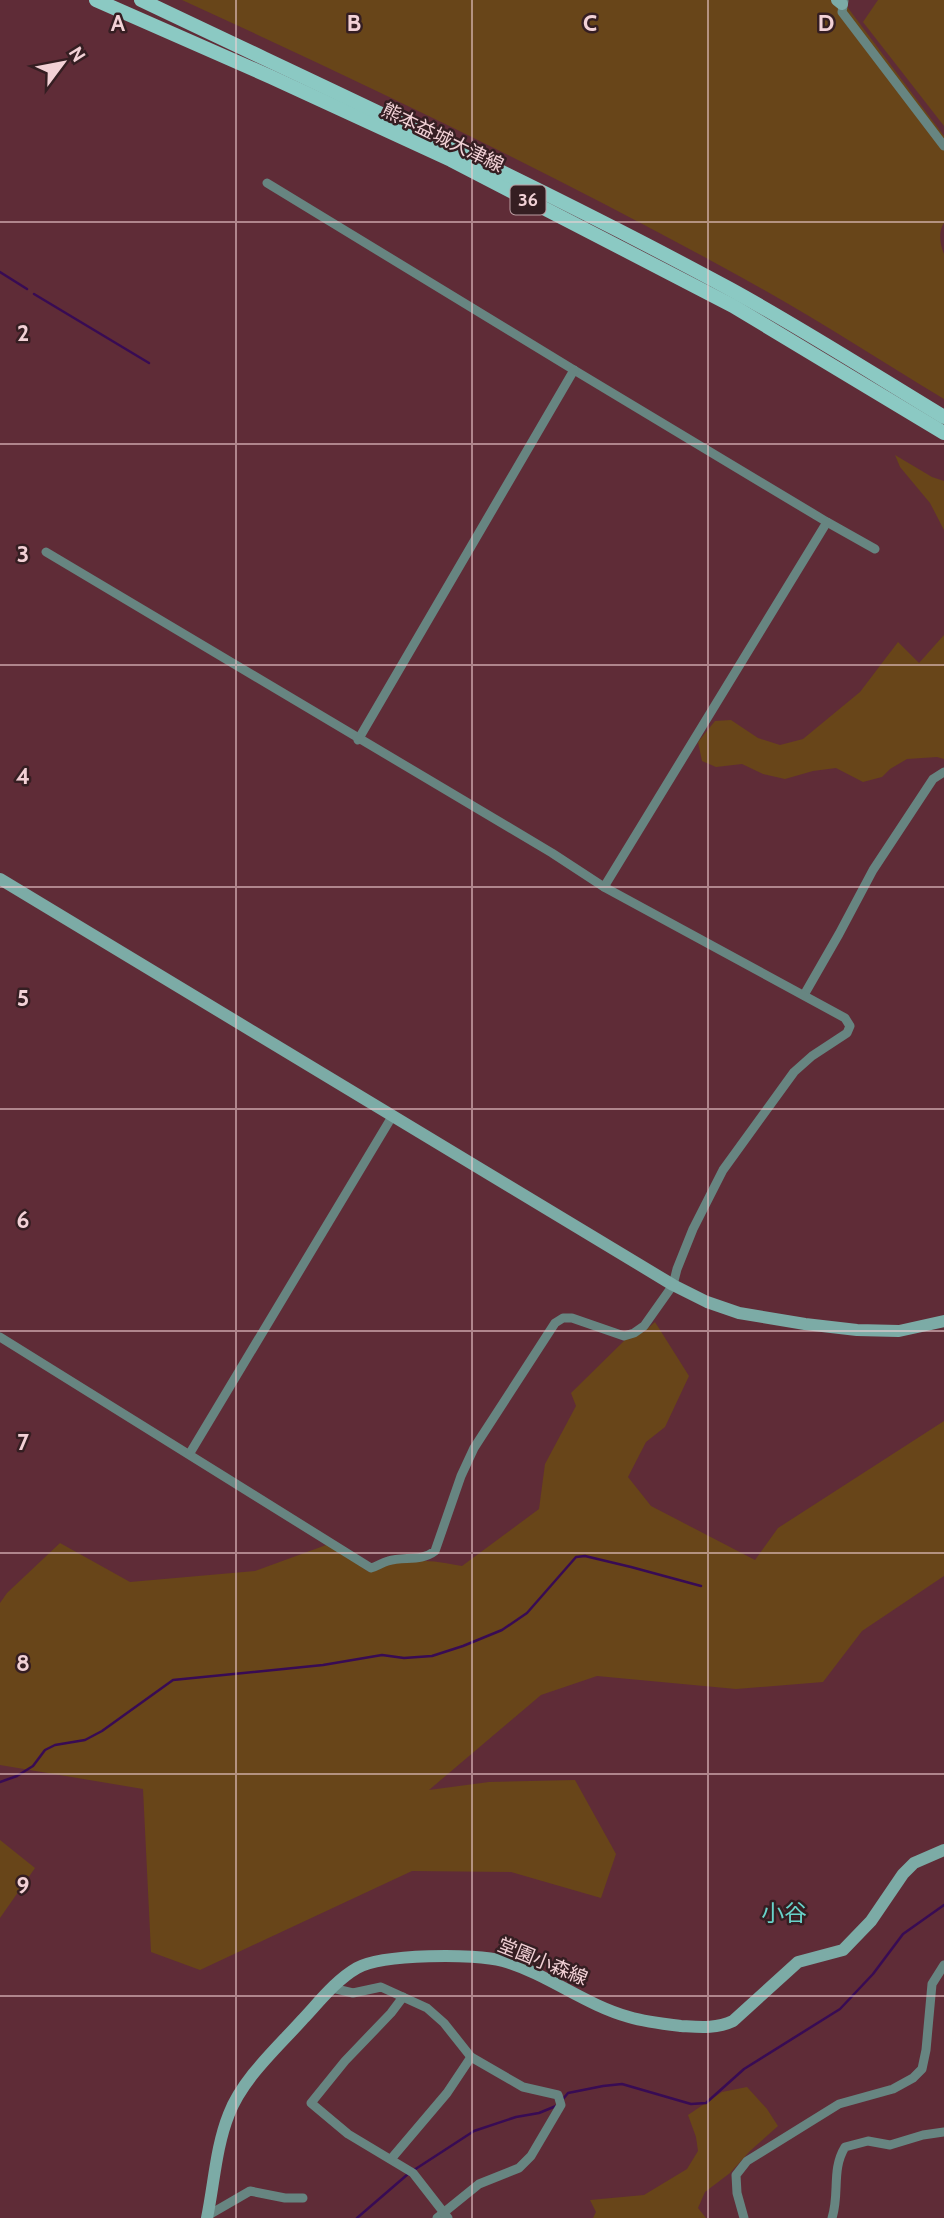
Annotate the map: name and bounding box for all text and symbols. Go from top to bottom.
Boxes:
text: A [111,9,126,37]
text: B [347,9,361,37]
text: C [583,9,597,37]
text: D [818,9,834,37]
north arrow [28,28,98,98]
text: N [64,42,90,66]
street label: 熊本益城大津線 [378,98,508,177]
road number: 36 [510,186,546,215]
text: 2 [17,319,29,347]
text: 3 [17,540,29,568]
text: 4 [16,762,30,790]
text: 5 [17,984,29,1012]
text: 6 [17,1206,29,1234]
text: 7 [17,1428,29,1456]
text: 8 [16,1649,30,1677]
text: 9 [17,1871,29,1899]
district label: 小谷 [761,1899,807,1927]
street label: 堂園小森線 [494,1933,591,1990]

